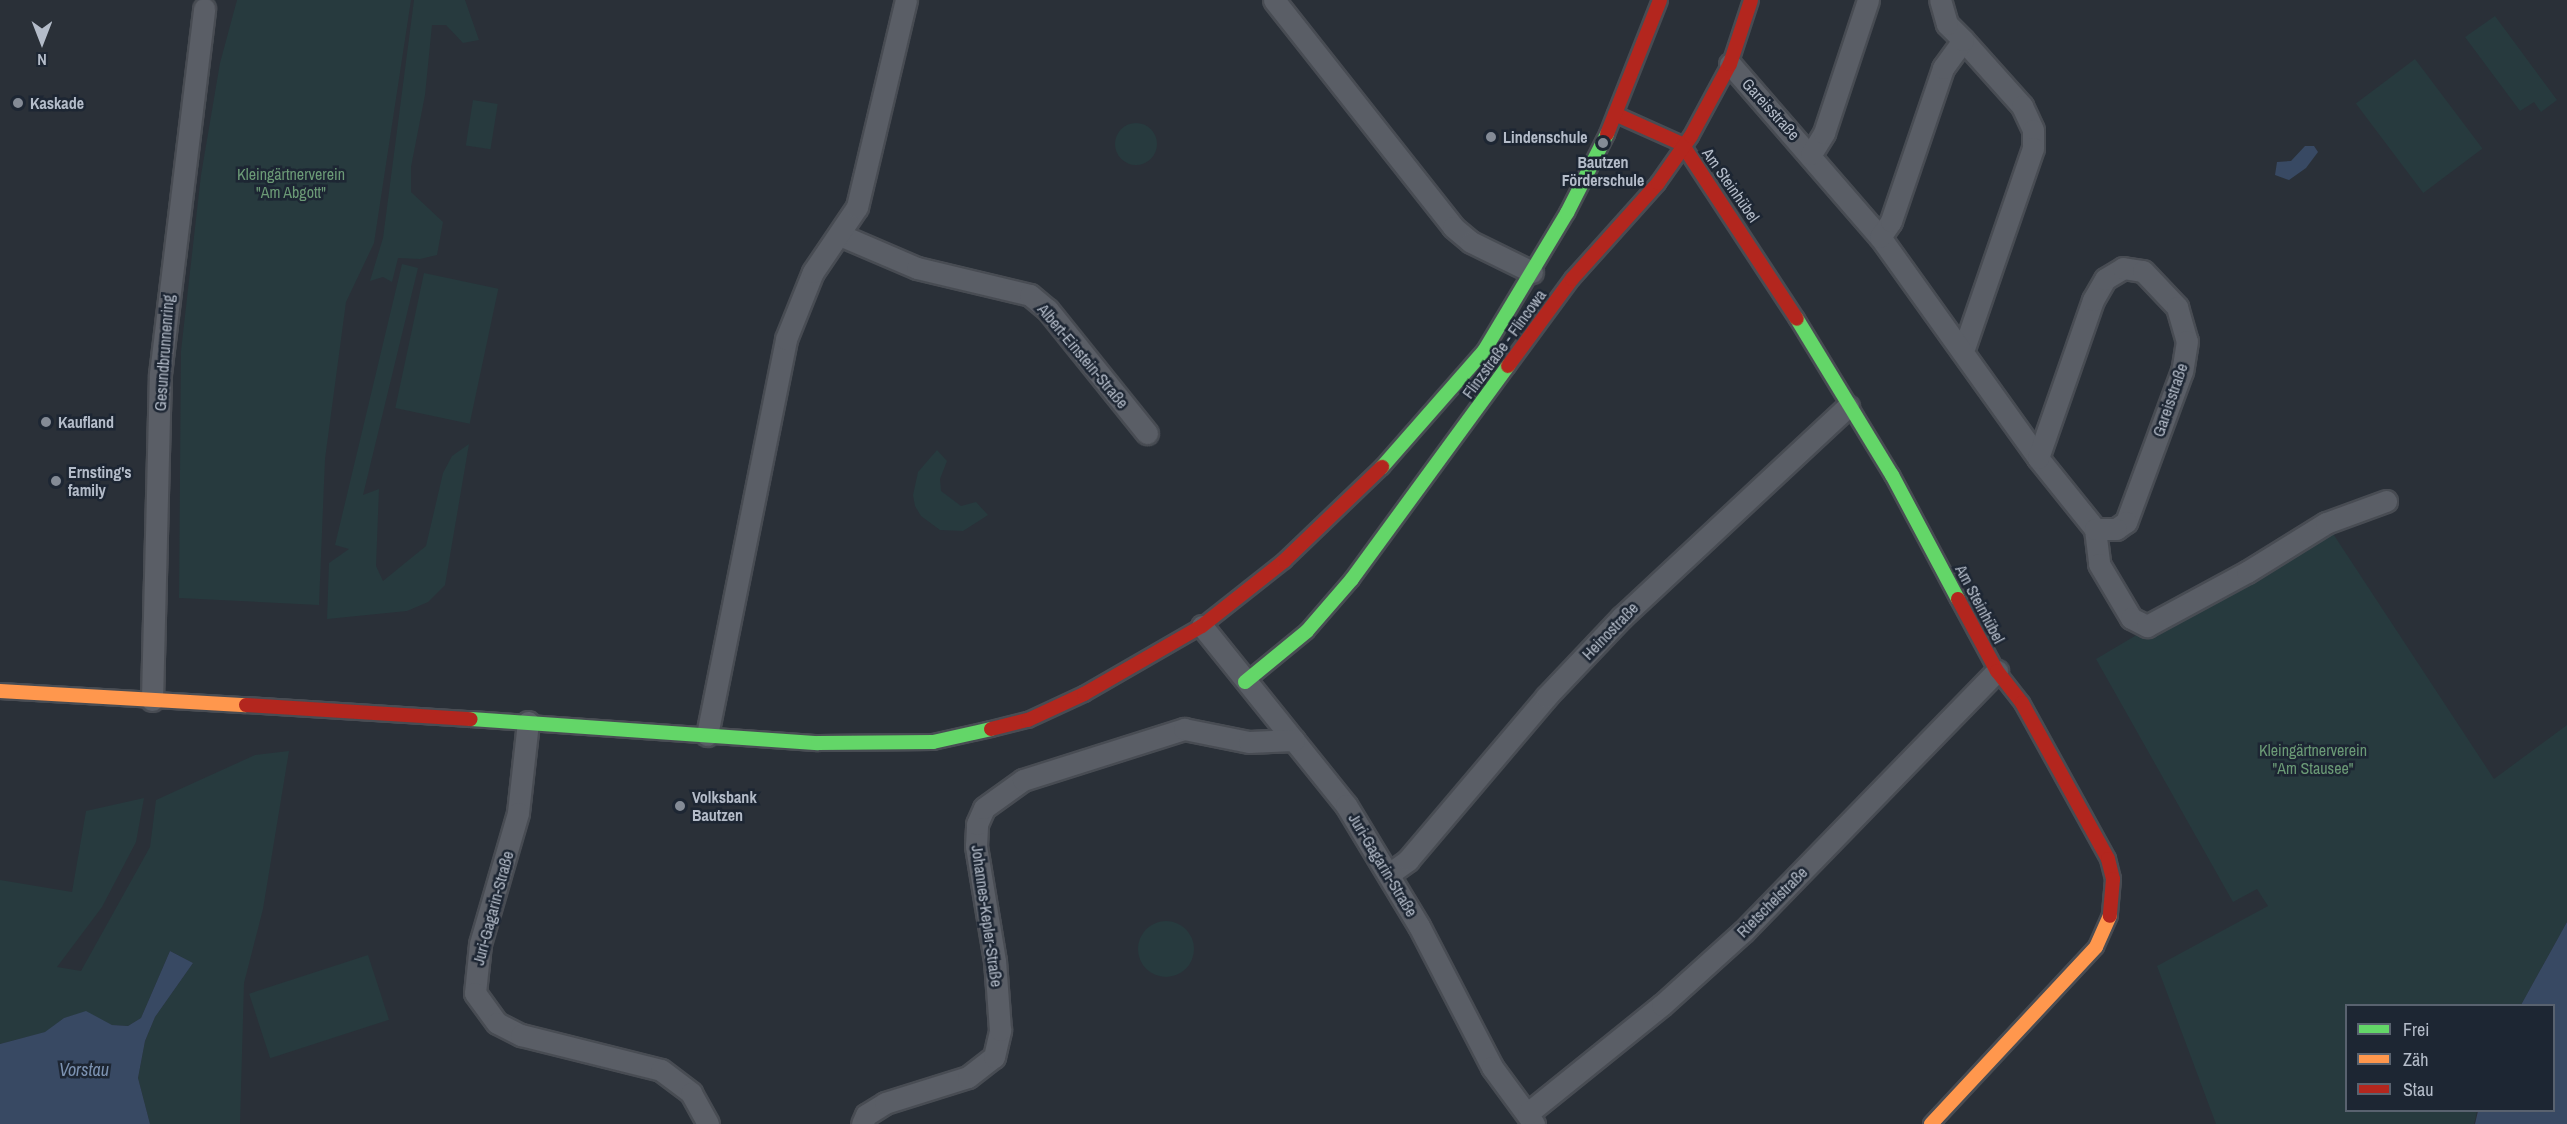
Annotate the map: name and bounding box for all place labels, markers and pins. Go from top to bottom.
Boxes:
place label: Kaskade [30,93,84,113]
marker: Kaskade [11,96,25,110]
place label: Lindenschule [1503,127,1588,147]
marker: Lindenschule [1484,130,1498,144]
marker: Bautzen Förderschule [1596,136,1610,150]
place label: Bautzen Förderschule [1562,152,1644,190]
place label: Kaufland [58,412,114,432]
marker: Kaufland [39,415,53,429]
place label: Ernsting's family [68,462,132,500]
marker: Ernsting's family [49,474,63,488]
place label: Volksbank Bautzen [692,787,757,825]
marker: Volksbank Bautzen [673,799,687,813]

